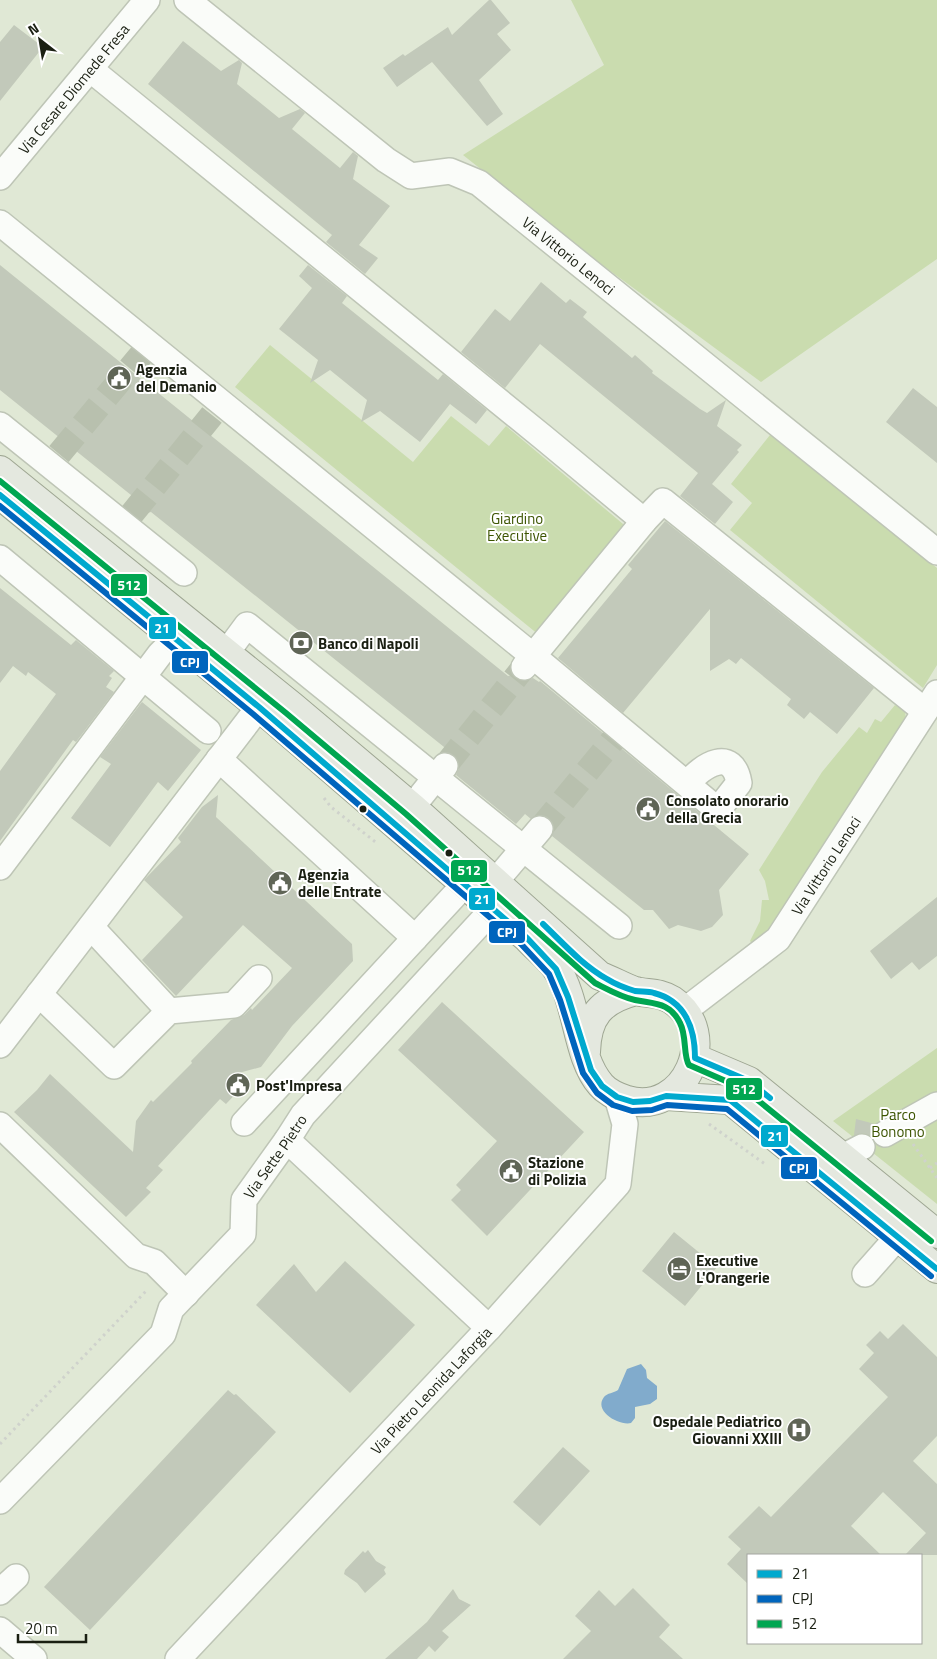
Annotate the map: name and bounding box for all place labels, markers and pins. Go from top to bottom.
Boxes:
place label: Agenzia del Demanio [136,358,217,398]
public building icon: Agenzia del Demanio [106,365,132,391]
bank icon: Banco di Napoli [288,630,314,656]
place label: Banco di Napoli [318,632,419,655]
place label: Consolato onorario della Grecia [666,789,789,829]
public building icon: Consolato onorario della Grecia [635,796,661,822]
unlabelled marker [358,804,368,814]
unlabelled marker [444,848,454,858]
place label: Agenzia delle Entrate [298,863,382,903]
public building icon: Agenzia delle Entrate [267,870,293,896]
public building icon: Post'Impresa [225,1072,251,1098]
place label: Post'Impresa [256,1074,342,1097]
place label: Stazione di Polizia [528,1151,587,1191]
public building icon: Stazione di Polizia [498,1158,524,1184]
place label: Executive L'Orangerie [696,1249,770,1289]
hotel icon: Executive L'Orangerie [666,1256,692,1282]
place label: Ospedale Pediatrico Giovanni XXIII [653,1410,782,1450]
hospital icon: Ospedale Pediatrico Giovanni XXIII [786,1417,812,1443]

